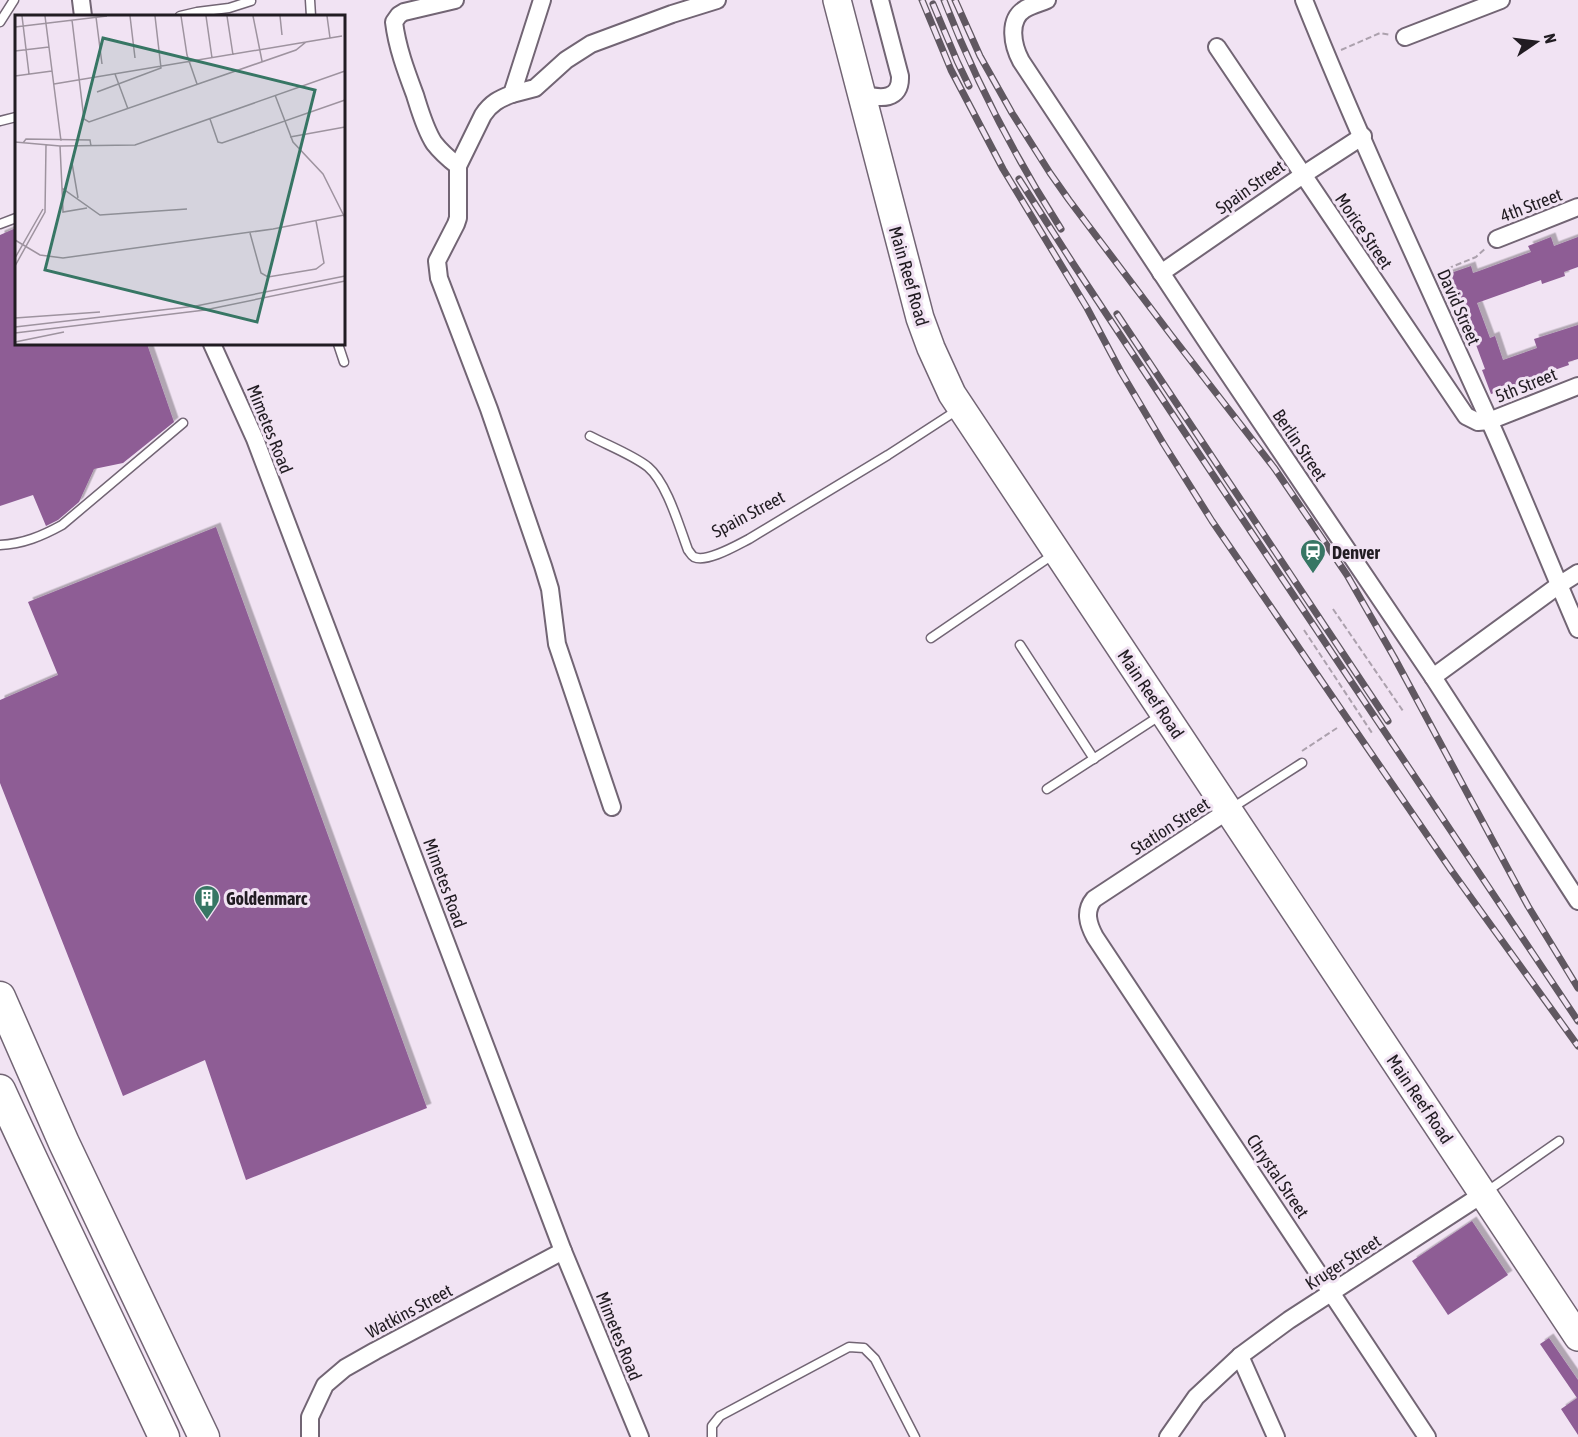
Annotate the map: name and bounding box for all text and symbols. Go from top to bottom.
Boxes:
north arrow [1506,12,1566,72]
inset map [15,15,345,345]
text: N [1541,32,1560,45]
street label: Spain Street [1211,156,1289,218]
street label: 4th Street [1497,184,1565,226]
street label: Morice Street [1331,189,1397,273]
street label: Main Reef Road [885,224,933,328]
street label: David Street [1433,266,1485,348]
street label: 5th Street [1492,363,1560,407]
street label: Mimetes Road [243,382,297,476]
street label: Berlin Street [1268,405,1332,485]
street label: Spain Street [708,486,788,542]
station icon: Denver [1298,537,1328,575]
place label: Denver [1332,542,1380,563]
street label: Main Reef Road [1114,646,1188,742]
street label: Station Street [1127,793,1213,859]
street label: Mimetes Road [419,835,471,931]
building icon: Goldenmarc [192,883,222,921]
place label: Goldenmarc [226,888,308,909]
street label: Main Reef Road [1383,1051,1457,1147]
street label: Chrystal Street [1242,1130,1314,1222]
street label: Kruger Street [1301,1230,1385,1294]
street label: Watkins Street [362,1280,456,1342]
street label: Mimetes Road [592,1289,646,1383]

